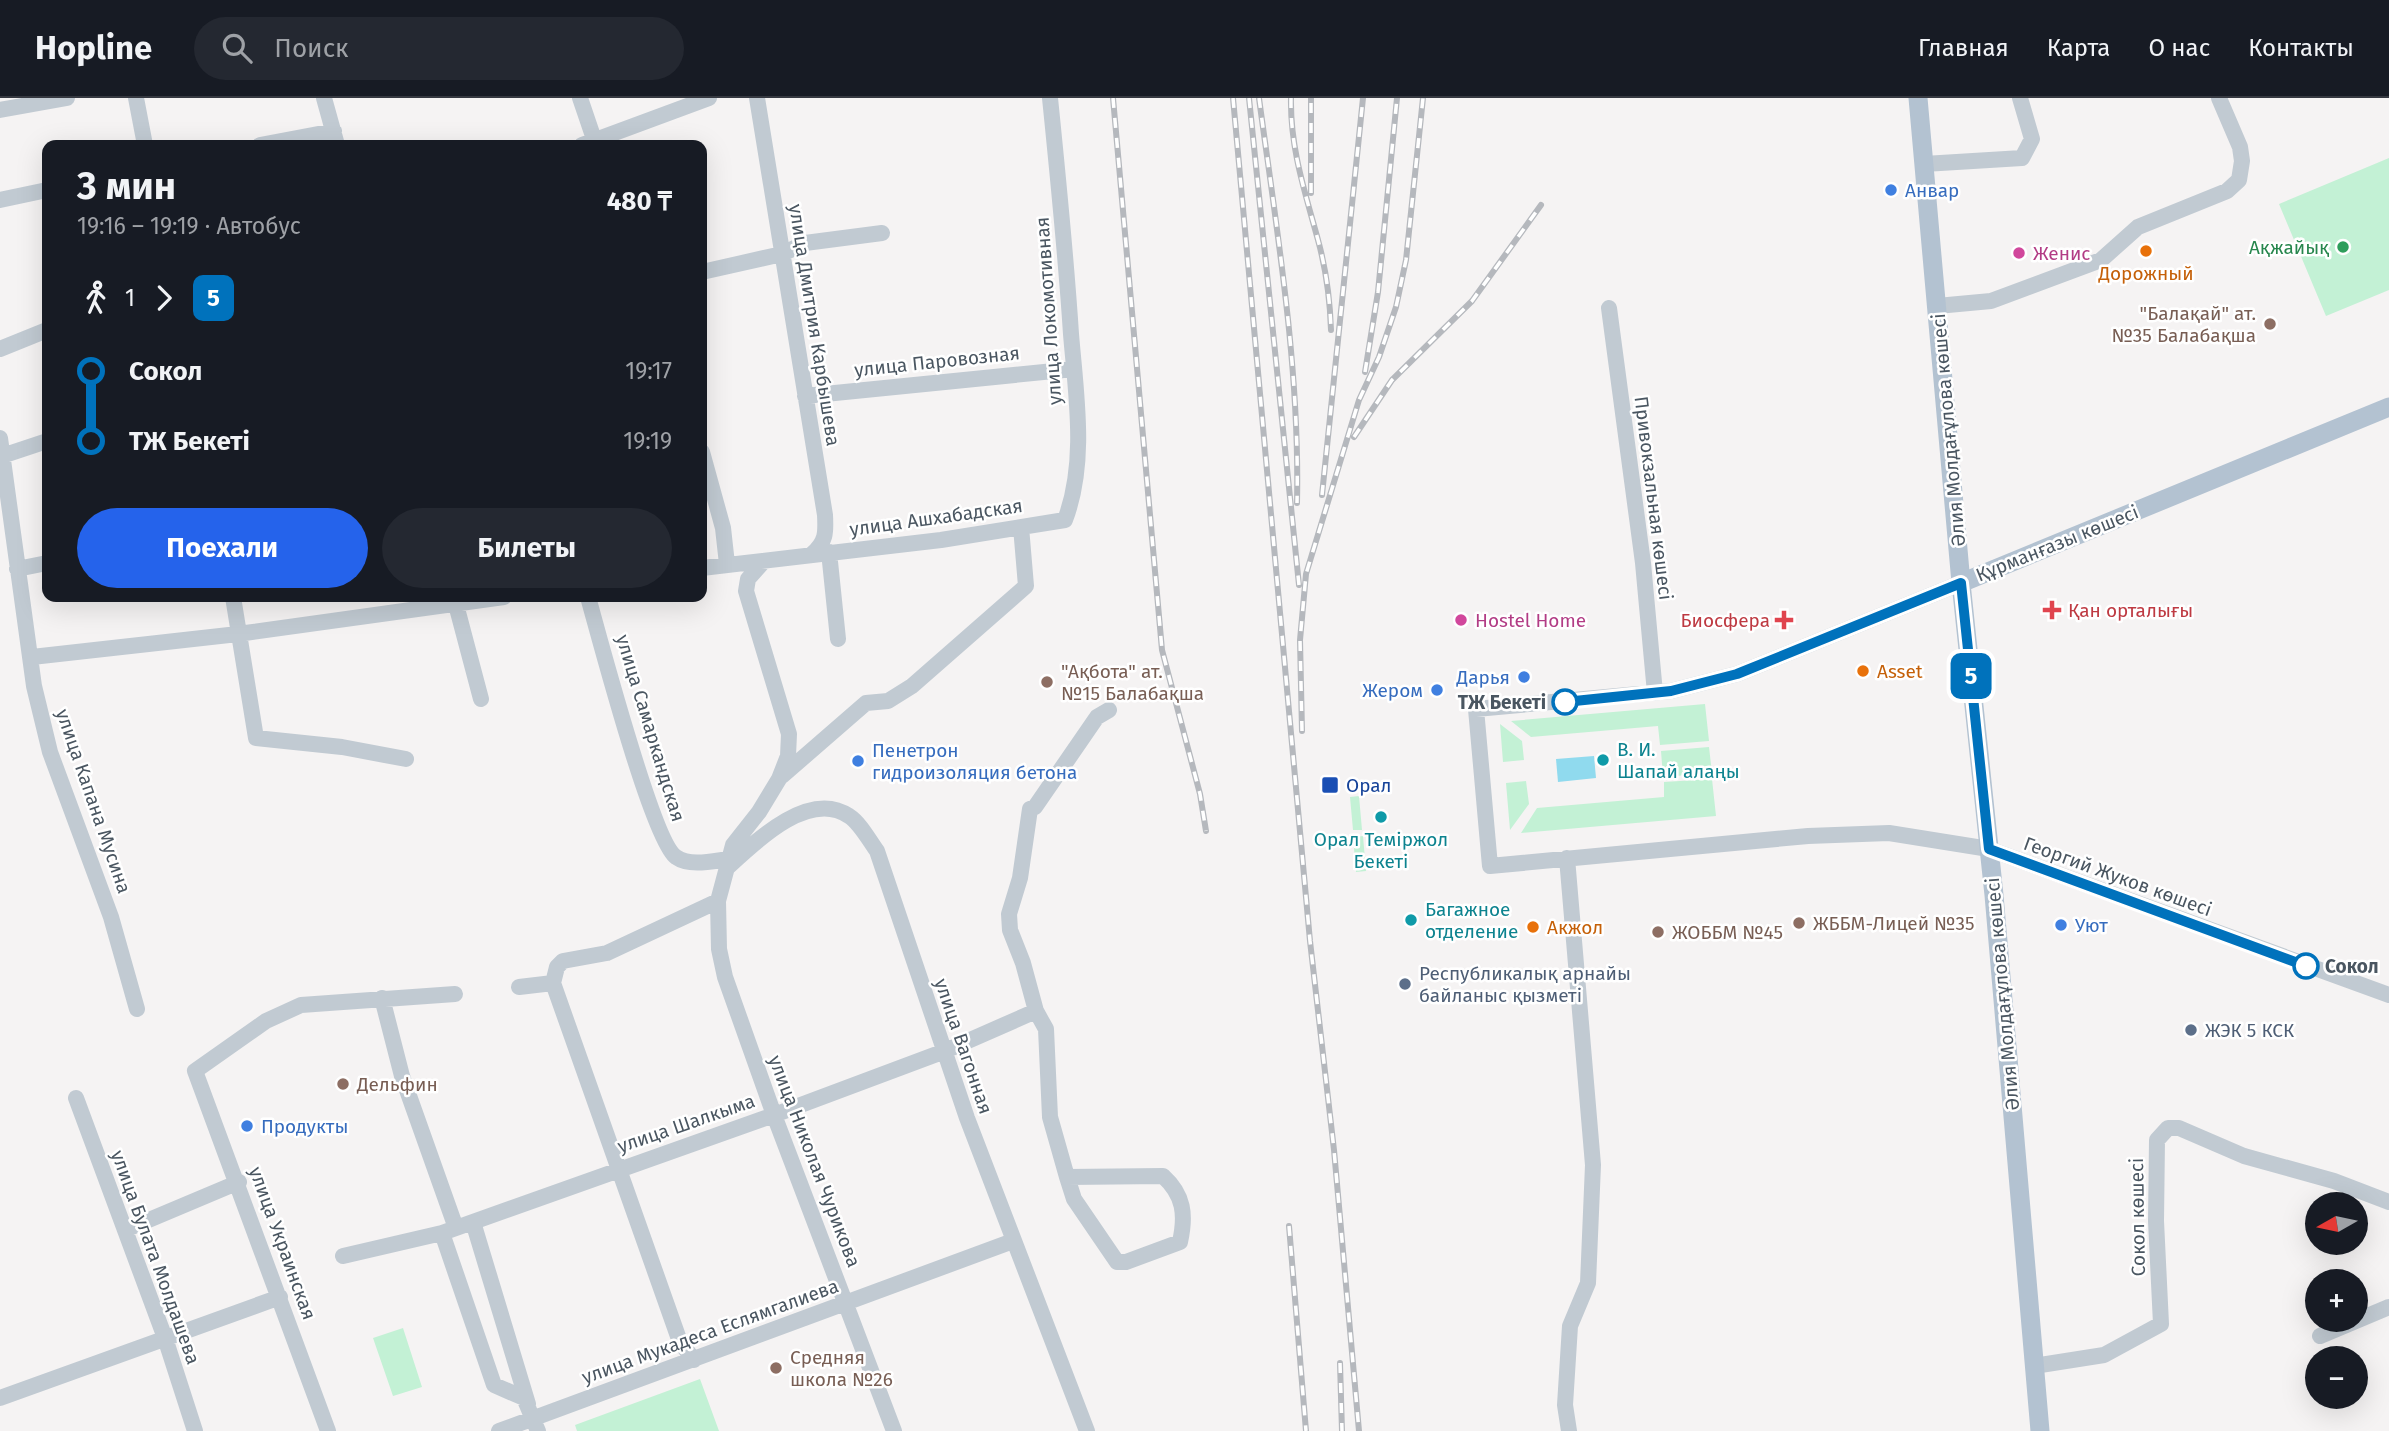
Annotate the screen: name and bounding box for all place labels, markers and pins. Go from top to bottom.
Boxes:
place label: Анвар [1905,179,1959,202]
marker: Анвар [1883,182,1899,198]
place label: Ақжайық [2249,236,2329,259]
marker: Ақжайық [2335,239,2351,255]
place label: Женис [2033,242,2090,265]
marker: Дорожный [2138,243,2154,259]
marker: Женис [2011,245,2027,261]
place label: Дорожный [2097,262,2194,285]
place label: "Балақай" ат. №35 Балабақша [2112,302,2256,347]
marker: "Балақай" ат. №35 Балабақша [2262,316,2278,332]
place label: Қан орталығы [2068,599,2193,622]
marker: Қан орталығы [2042,600,2062,620]
place label: Hostel Home [1475,609,1586,632]
place label: Биосфера [1681,609,1770,632]
marker: Hostel Home [1453,612,1469,628]
marker: Биосфера [1776,612,1792,628]
place label: "Ақбота" ат. №15 Балабақша [1061,660,1204,705]
place label: Asset [1877,660,1923,683]
marker: Asset [1855,663,1871,679]
place label: Дарья [1456,666,1510,689]
marker: Дарья [1516,669,1532,685]
marker: "Ақбота" ат. №15 Балабақша [1039,674,1055,690]
place label: Жером [1362,679,1423,702]
marker: Жером [1429,682,1445,698]
marker: ТЖ Бекеті [1552,689,1578,715]
place label: ТЖ Бекеті [1458,691,1546,714]
place label: В. И. Шапай алаңы [1617,738,1740,783]
place label: Пенетрон гидроизоляция бетона [872,739,1077,784]
marker: В. И. Шапай алаңы [1595,752,1611,768]
marker: Пенетрон гидроизоляция бетона [850,753,866,769]
place label: Орал [1346,774,1392,797]
marker: Орал [1320,775,1340,795]
marker: Орал Теміржол Бекеті [1373,809,1389,825]
place label: Орал Теміржол Бекеті [1314,828,1448,873]
place label: Багажное отделение [1425,898,1518,943]
marker: Багажное отделение [1403,912,1419,928]
place label: ЖББМ-Лицей №35 [1813,912,1974,935]
place label: Уют [2075,914,2108,937]
marker: ЖББМ-Лицей №35 [1791,915,1807,931]
place label: Акжол [1547,916,1603,939]
marker: Уют [2053,917,2069,933]
marker: Акжол [1525,919,1541,935]
place label: ЖОББМ №45 [1672,921,1783,944]
marker: ЖОББМ №45 [1650,924,1666,940]
marker: Сокол [2293,953,2319,979]
place label: Сокол [2325,955,2379,978]
place label: Республикалық арнайы байланыс қызметі [1419,962,1631,1007]
marker: Республикалық арнайы байланыс қызметі [1397,976,1413,992]
place label: ЖЭК 5 КСК [2205,1019,2294,1042]
marker: ЖЭК 5 КСК [2183,1022,2199,1038]
place label: Дельфин [356,1073,438,1096]
marker: Дельфин [335,1076,351,1092]
place label: Продукты [261,1115,348,1138]
marker: Продукты [239,1118,255,1134]
place label: Средняя школа №26 [790,1346,893,1391]
marker: Средняя школа №26 [768,1360,784,1376]

